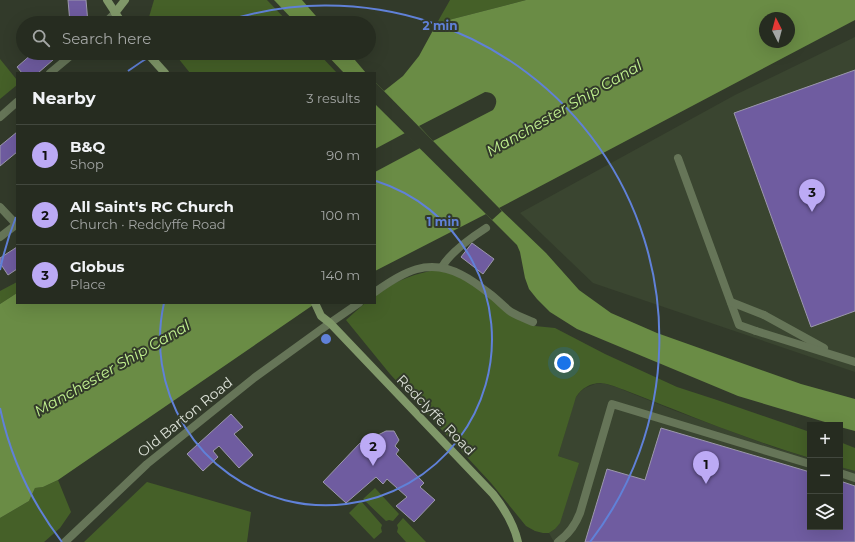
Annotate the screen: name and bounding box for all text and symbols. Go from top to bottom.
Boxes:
north arrow [759,12,795,48]
search box [16,16,376,60]
text: 2 min [423,18,457,33]
icon: search [30,27,52,49]
text: Search here [62,29,151,48]
water label: Manchester Ship Canal [483,56,645,160]
text: Nearby [32,88,96,108]
text: 3 results [306,90,360,106]
text: B&Q [70,137,105,156]
text: 1 [42,147,48,163]
text: 90 m [326,147,360,163]
text: Shop [70,156,104,172]
pin: 3 [799,179,825,212]
text: All Saint's RC Church [70,197,234,216]
text: 2 [41,207,49,223]
text: 100 m [321,207,360,223]
text: 1 min [427,214,459,229]
text: Church · Redclyffe Road [70,216,226,232]
text: Globus [70,257,125,276]
text: 3 [41,267,49,283]
text: 140 m [321,267,360,283]
text: Place [70,276,106,292]
water label: Manchester Ship Canal [31,316,193,420]
centre of rings [319,332,333,346]
your location [554,353,574,373]
street label: Redclyffe Road [393,371,479,459]
street label: Old Barton Road [134,373,236,461]
map controls [807,422,843,530]
button: + [807,422,843,458]
pin: 2 [360,433,386,466]
pin: 1 [693,451,719,484]
button: − [807,458,843,494]
button: layers [807,494,843,530]

